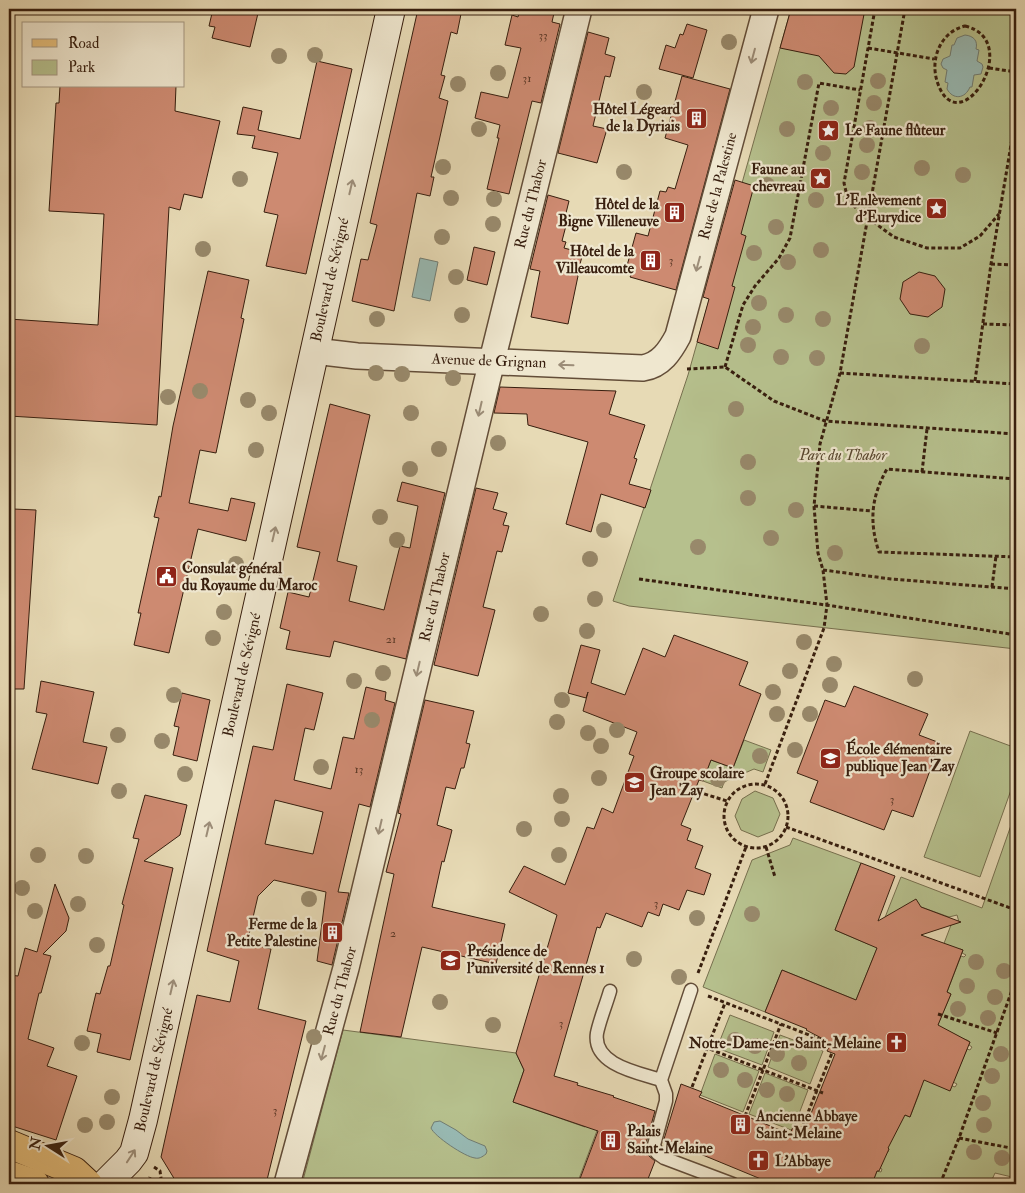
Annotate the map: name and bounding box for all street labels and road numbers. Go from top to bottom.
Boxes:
street label: Rue de la Palestine [695,130,741,242]
street label: Rue du Thabor [511,157,551,251]
street label: Boulevard de Sévigné [306,215,354,344]
street label: Avenue de Grignan [430,349,547,373]
street label: Rue du Thabor [415,550,455,644]
street label: Boulevard de Sévigné [218,610,266,739]
street label: Rue du Thabor [319,944,361,1038]
street label: Boulevard de Sévigné [130,1005,178,1134]

